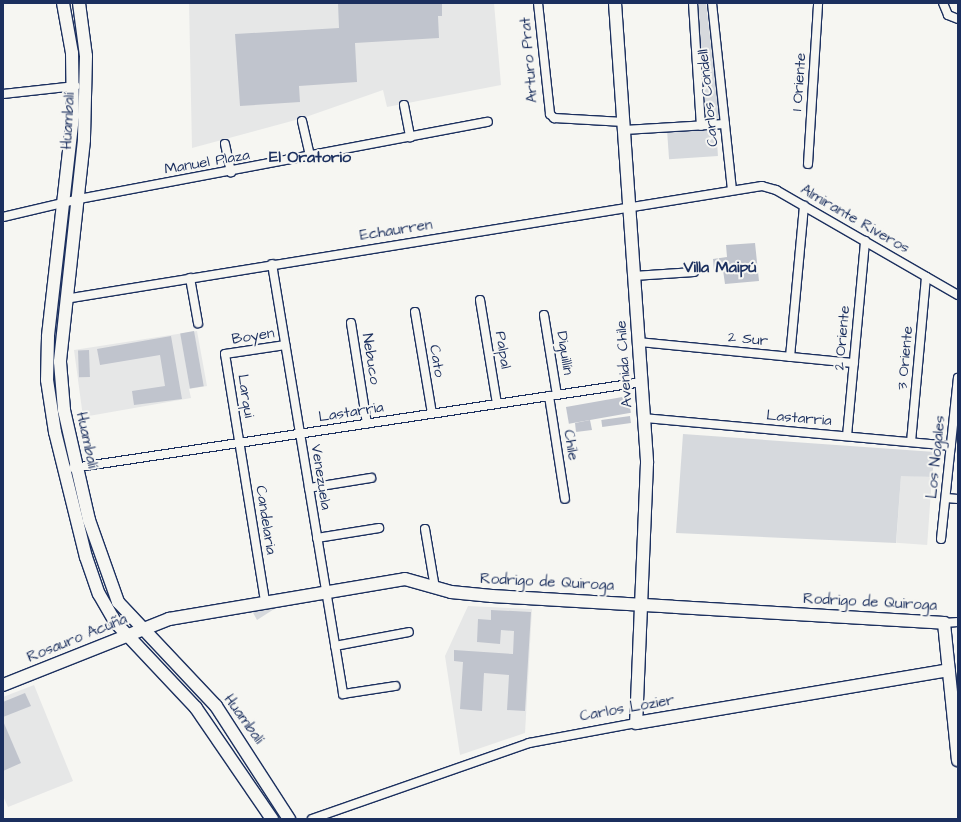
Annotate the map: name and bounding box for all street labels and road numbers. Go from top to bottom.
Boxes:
street label: Arturo Prat [516,16,542,104]
street label: Carlos Condell [694,48,722,148]
street label: 1 Oriente [788,52,810,112]
street label: Huambalí [58,92,78,150]
street label: Manuel Plaza [163,146,251,178]
street label: Almirante Riveros [797,181,913,257]
street label: Echaurren [358,215,434,245]
street label: 2 Oriente [830,305,854,371]
street label: Avenida Chile [612,320,636,408]
street label: Boyen [230,324,276,348]
street label: 3 Oriente [893,325,917,391]
street label: 2 Sur [727,328,769,350]
street label: Palpal [491,330,515,370]
street label: Diguillín [553,330,577,376]
street label: Nebuco [358,332,384,386]
street label: Cato [426,343,448,379]
street label: Larqui [234,373,258,419]
street label: Lastarria [317,398,385,426]
street label: Lastarria [765,406,833,430]
street label: Huambalí [72,410,102,470]
street label: Los Nogales [923,415,949,499]
street label: Chile [560,428,582,462]
street label: Venezuela [307,443,335,511]
street label: Candelaria [252,484,280,556]
street label: Rodrigo de Quiroga [480,570,614,594]
street label: Rodrigo de Quiroga [803,590,937,614]
street label: Rosauro Acuña [24,610,130,666]
street label: Huambalí [220,691,268,747]
street label: Carlos Lozier [578,691,676,725]

